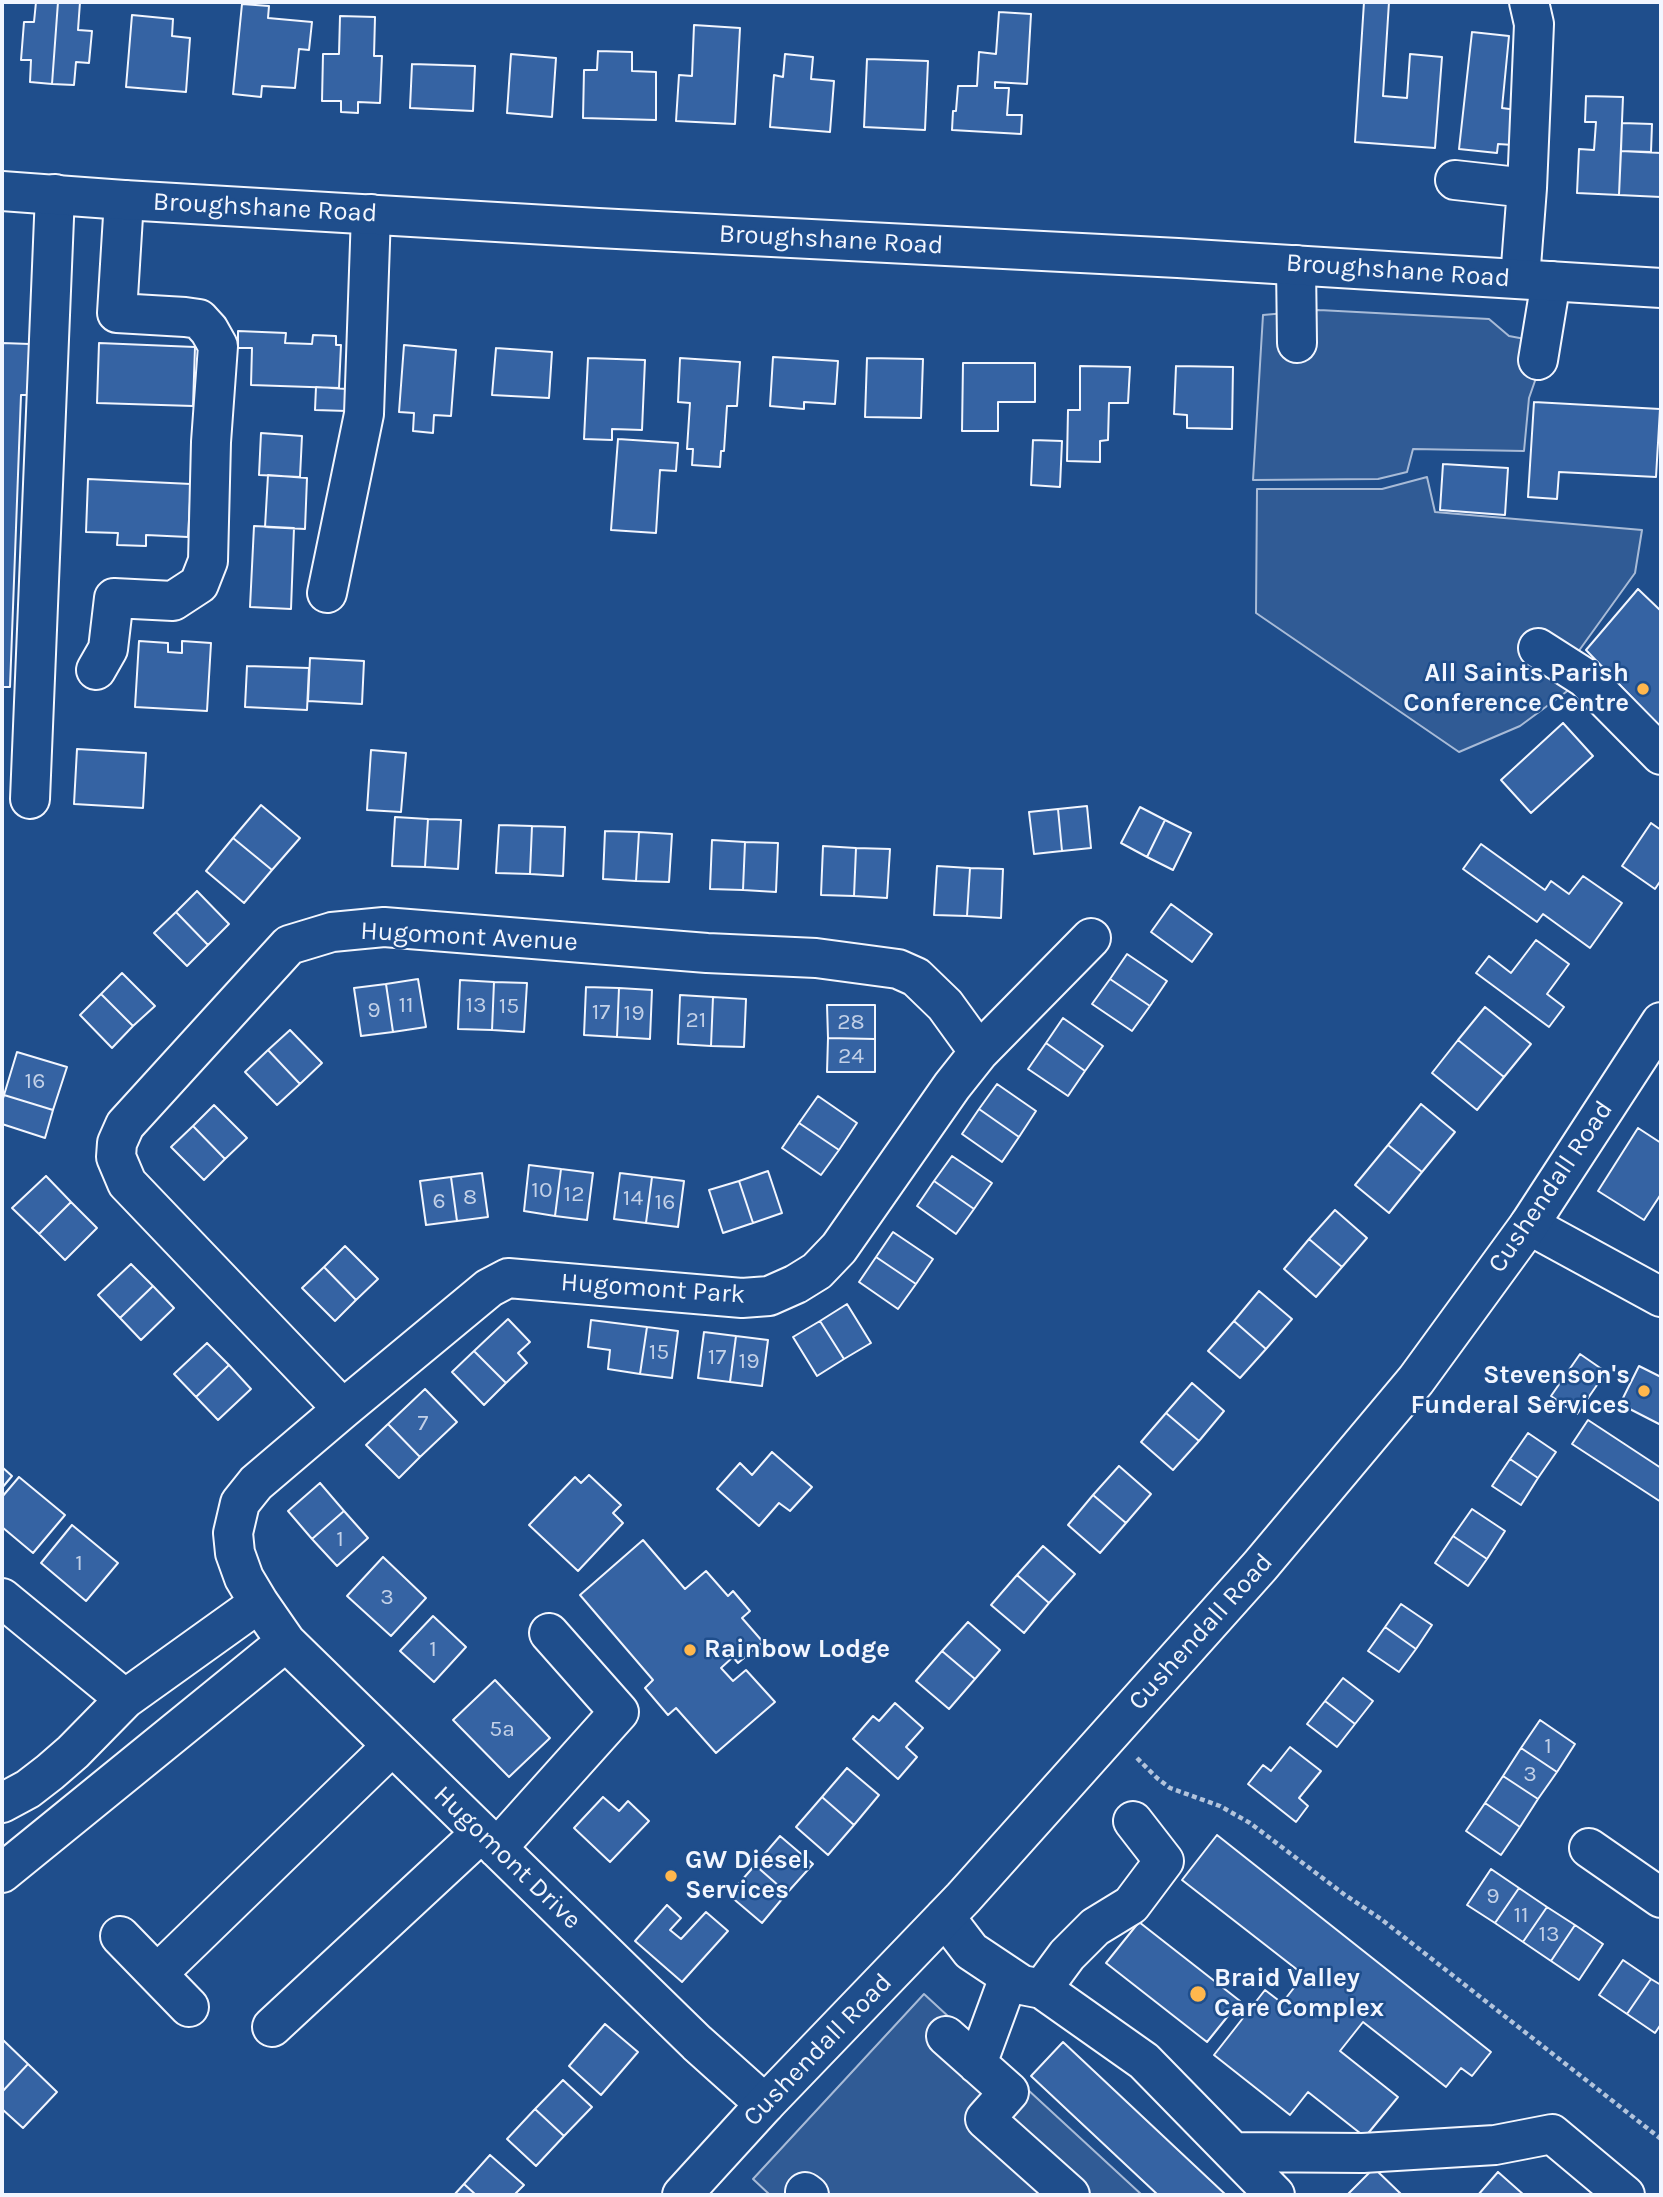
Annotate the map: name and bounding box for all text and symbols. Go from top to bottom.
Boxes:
street label: Broughshane Road [152,187,378,229]
street label: Broughshane Road [718,219,944,261]
street label: Broughshane Road [1285,248,1511,294]
place label: All Saints Parish Conference Centre [1403,658,1629,720]
marker: All Saints Parish Conference Centre [1635,681,1651,697]
street label: Hugomont Avenue [359,916,579,958]
house number: 11 [398,991,414,1019]
house number: 13 [465,991,487,1019]
house number: 15 [499,992,519,1020]
house number: 9 [367,996,381,1024]
house number: 17 [592,998,610,1026]
house number: 19 [624,999,644,1027]
house number: 21 [686,1006,706,1034]
house number: 28 [837,1008,865,1036]
house number: 24 [838,1042,864,1070]
house number: 16 [25,1067,45,1095]
street label: Cushendall Road [1482,1095,1620,1279]
house number: 10 [531,1176,553,1204]
house number: 12 [564,1180,584,1208]
house number: 8 [463,1183,477,1211]
house number: 14 [623,1184,643,1212]
house number: 6 [432,1187,446,1215]
house number: 16 [655,1188,675,1216]
street label: Hugomont Park [560,1267,746,1311]
house number: 15 [649,1338,669,1366]
house number: 17 [708,1343,726,1371]
house number: 19 [739,1347,759,1375]
place label: Stevenson's Funderal Services [1410,1360,1630,1422]
marker: Stevenson's Funderal Services [1636,1383,1652,1399]
house number: 7 [418,1409,428,1437]
house number: 1 [336,1525,344,1553]
street label: Cushendall Road [1122,1547,1280,1717]
house number: 1 [75,1549,83,1577]
house number: 3 [380,1583,394,1611]
place label: Rainbow Lodge [704,1634,890,1666]
house number: 1 [429,1635,437,1663]
marker: Rainbow Lodge [682,1642,698,1658]
house number: 5a [489,1715,515,1743]
house number: 1 [1544,1732,1552,1760]
house number: 3 [1523,1760,1537,1788]
street label: Hugomont Drive [427,1780,587,1936]
place label: GW Diesel Services [685,1845,809,1906]
marker: GW Diesel Services [663,1868,679,1884]
house number: 9 [1486,1882,1500,1910]
house number: 11 [1513,1901,1529,1929]
house number: 13 [1538,1920,1560,1948]
place label: Braid Valley Care Complex [1214,1963,1384,2024]
street label: Cushendall Road [737,1967,899,2133]
marker: Braid Valley Care Complex [1188,1984,1208,2004]

